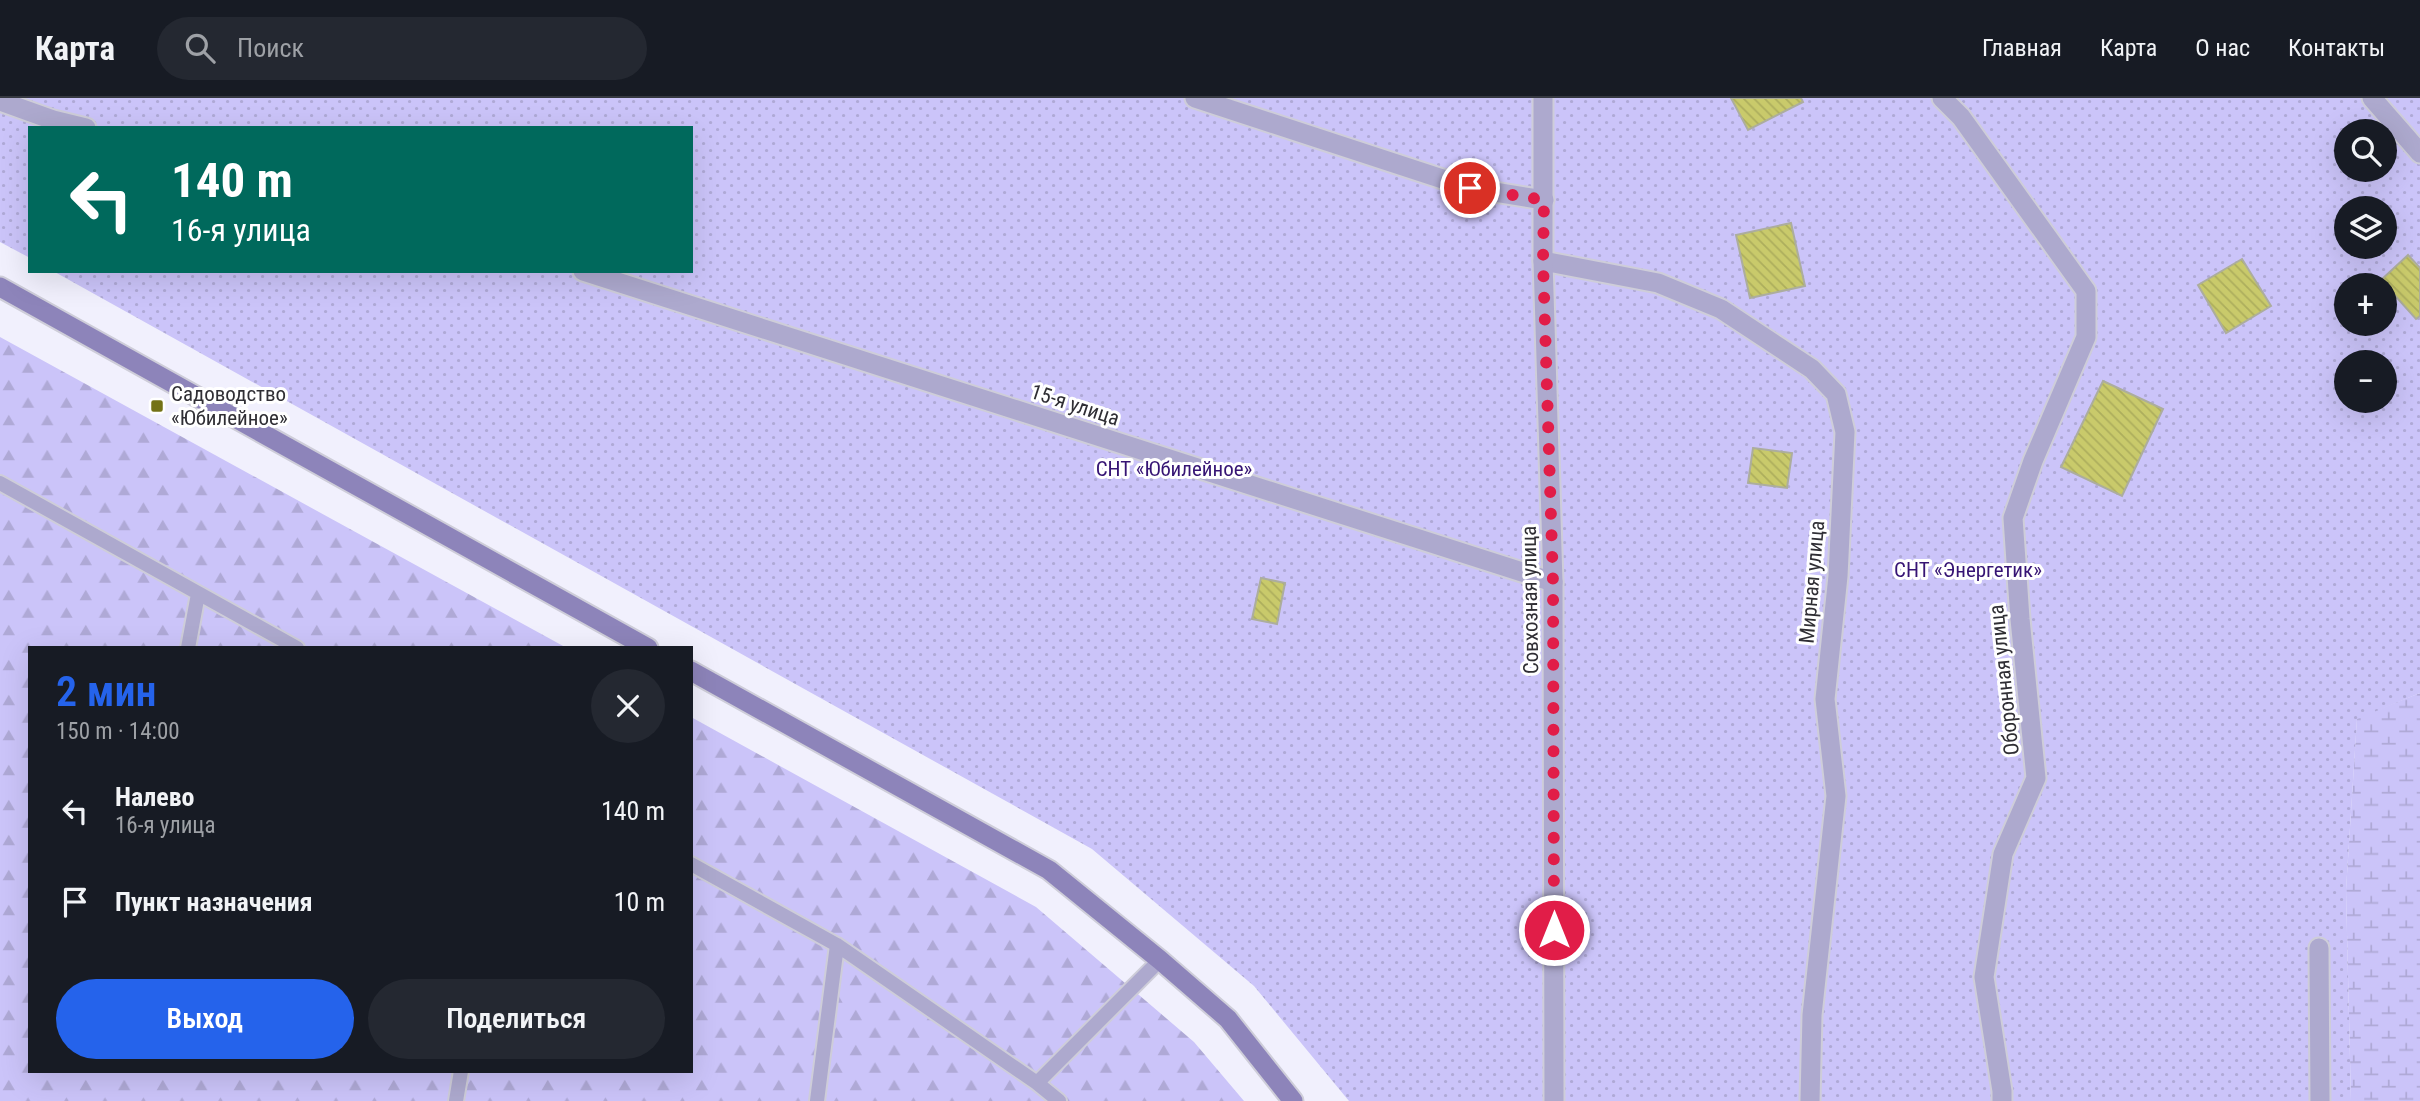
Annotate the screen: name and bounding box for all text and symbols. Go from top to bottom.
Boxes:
search box [157,17,647,80]
text: Карта [35,29,115,68]
icon: search [181,29,219,67]
text: Поиск [237,33,304,63]
text: Главная [1982,34,2062,62]
text: Карта [2100,34,2157,62]
text: О нас [2195,34,2250,62]
text: Контакты [2288,34,2385,62]
map controls [2334,119,2397,413]
button: search [2334,119,2397,182]
text: 140 m [171,152,293,209]
icon: left [56,154,147,245]
pin [1440,158,1500,218]
icon: arrive [1451,169,1489,207]
button: layers [2334,196,2397,259]
text: 16-я улица [171,211,311,249]
button: + [2334,273,2397,336]
button: − [2334,350,2397,413]
street label: 15-я улица [1028,379,1122,431]
place label: Садоводство «Юбилейное» [171,382,288,430]
marker: Садоводство «Юбилейное» [149,398,165,414]
park label: СНТ «Юбилейное» [1096,457,1253,481]
street label: Мирная улица [1795,519,1829,645]
street label: Совхозная улица [1517,526,1543,674]
park label: СНТ «Энергетик» [1894,558,2042,582]
street label: Оборонная улица [1984,603,2024,757]
text: 2 мин [56,667,157,716]
button: close [591,669,665,743]
text: 150 m · 14:00 [56,718,180,745]
text: Налево [115,782,195,812]
icon: left [56,792,94,830]
text: 140 m [601,796,665,826]
text: 16-я улица [115,812,215,839]
icon: arrive [56,883,94,921]
text: Пункт назначения [115,887,313,917]
text: 10 m [614,887,665,917]
position arrow [1517,893,1591,967]
button: Выход [56,979,354,1059]
button: Поделиться [368,979,665,1059]

